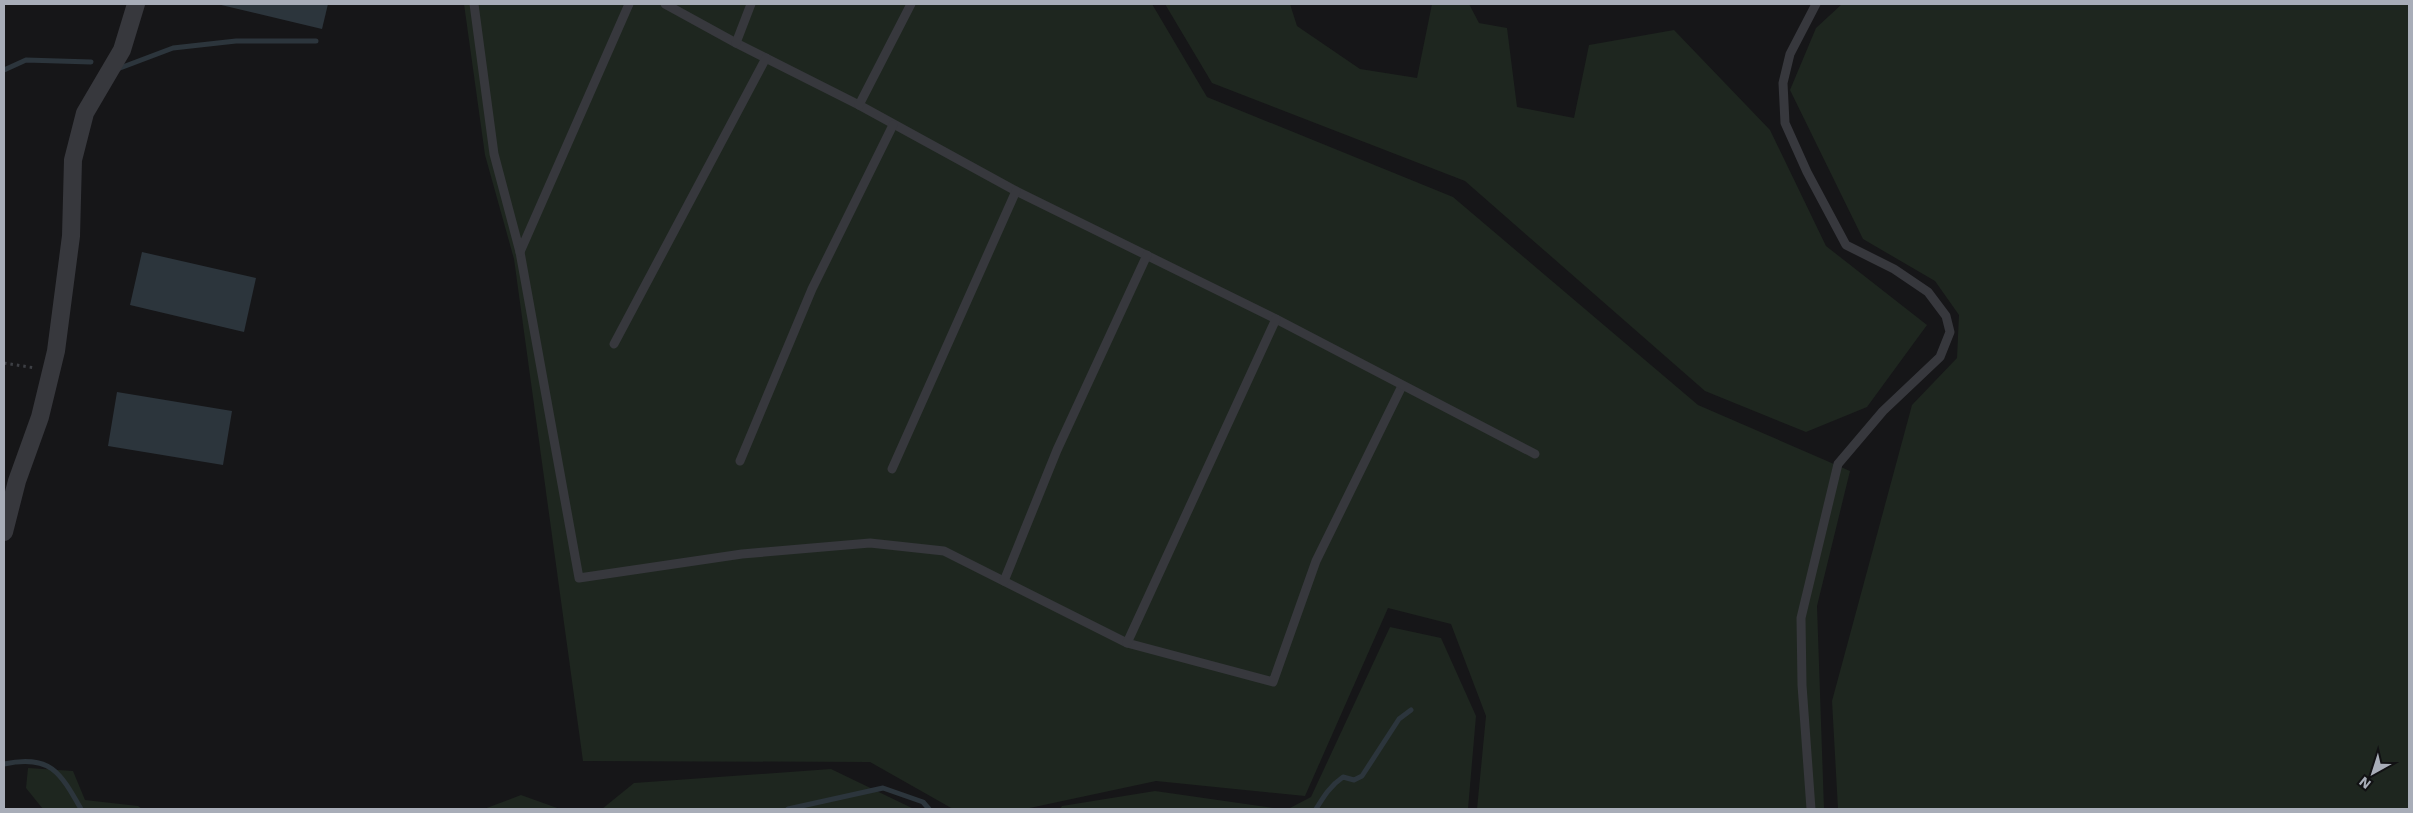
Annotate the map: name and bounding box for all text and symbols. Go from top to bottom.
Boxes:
north arrow [2348,748,2398,798]
text: N [2356,774,2374,793]

